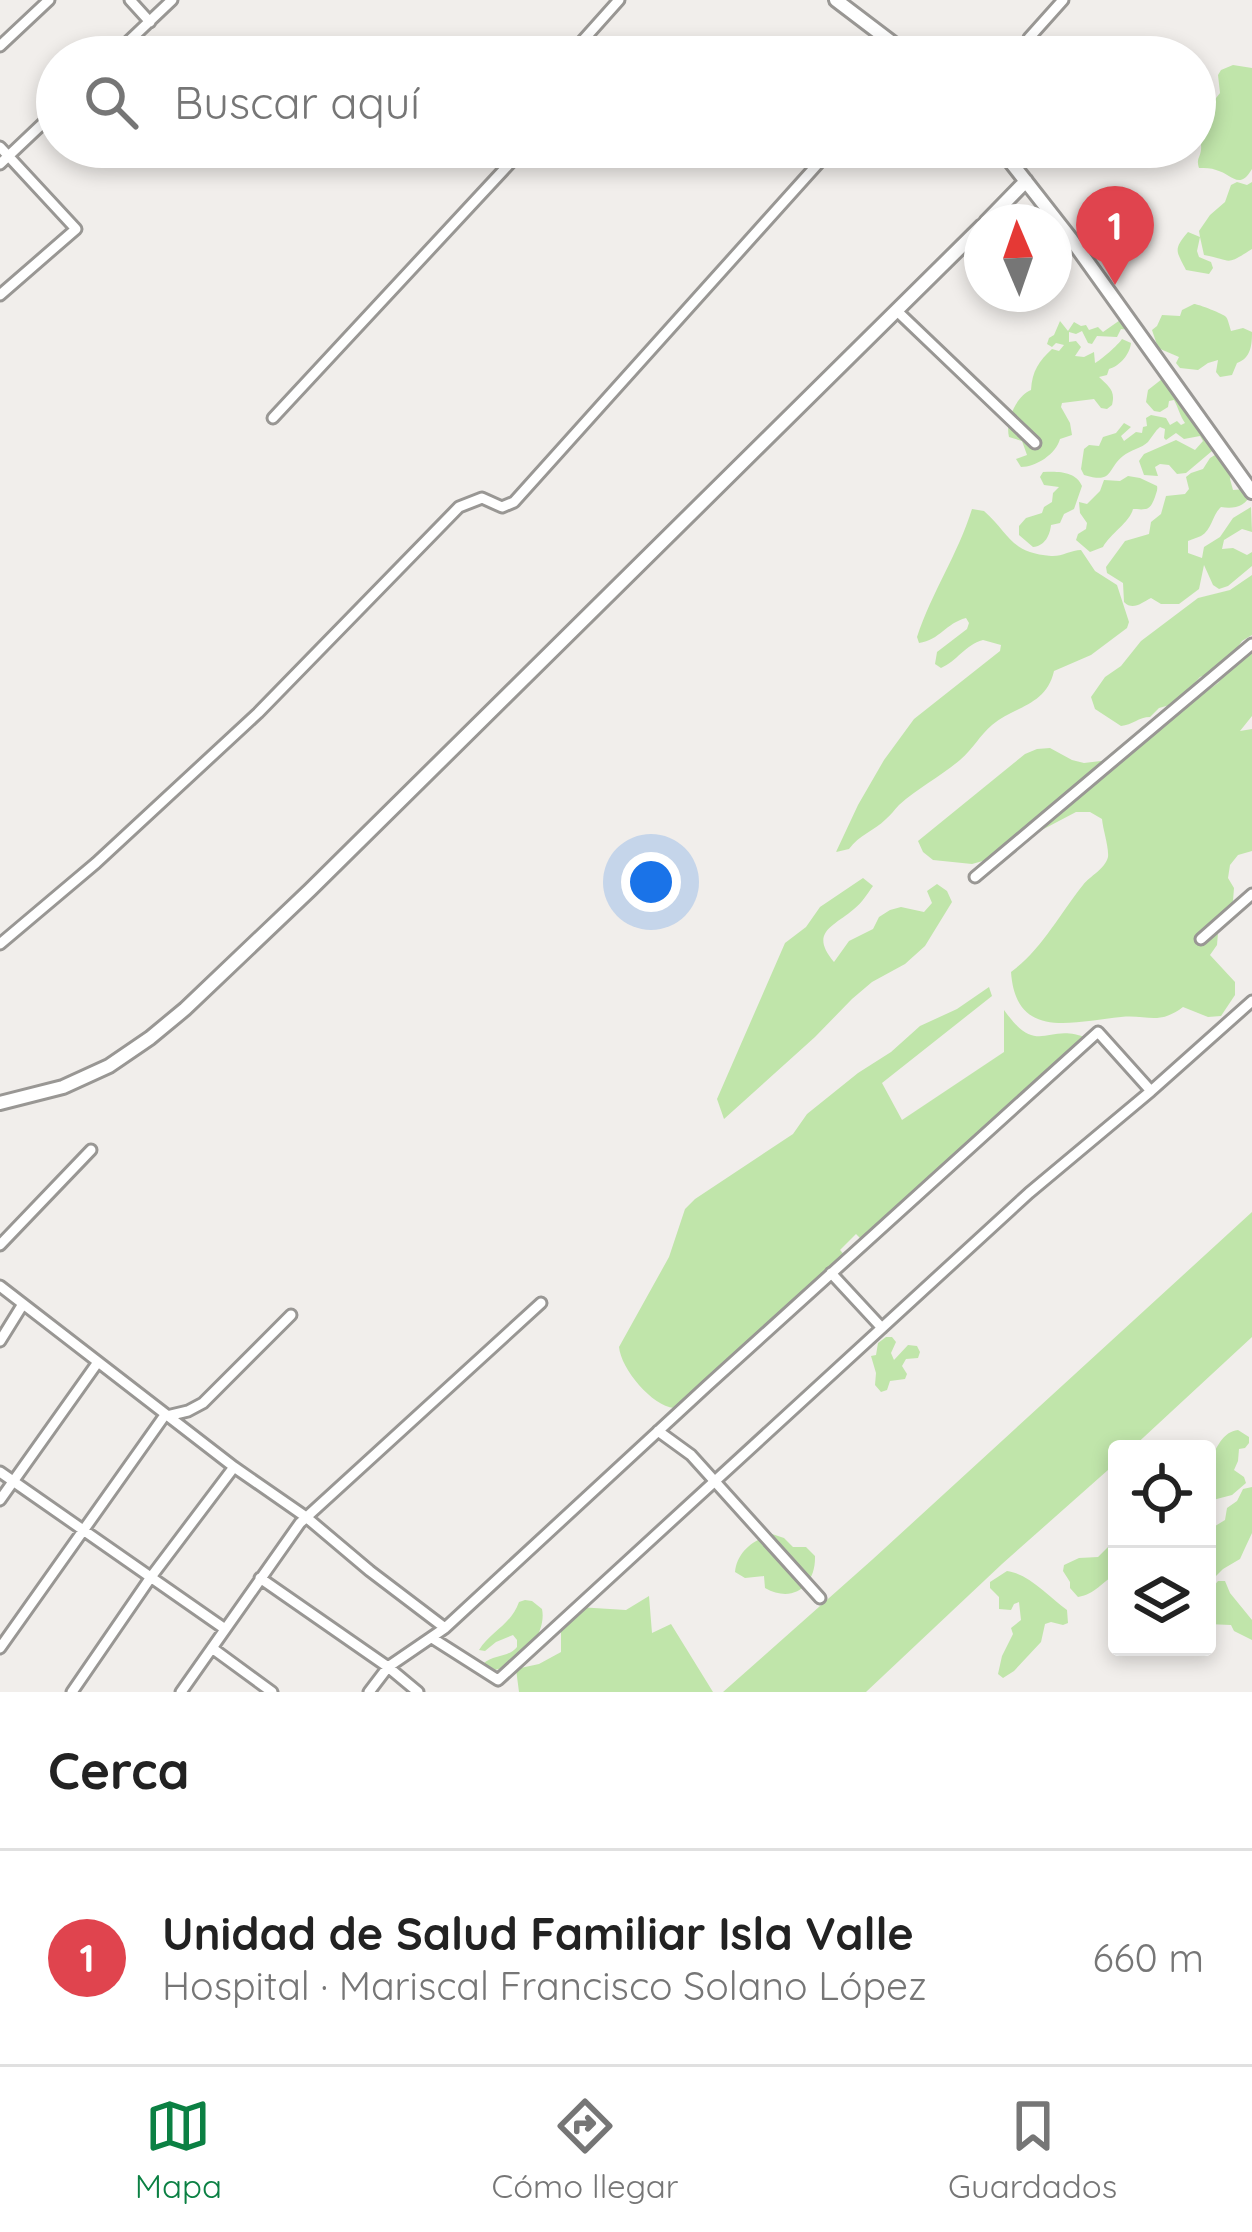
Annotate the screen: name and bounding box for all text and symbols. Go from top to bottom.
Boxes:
search box [36,36,1216,168]
icon: search [78,69,144,135]
text: Buscar aquí [174,74,420,130]
pin: 1 [1076,186,1154,285]
north arrow [964,204,1072,312]
your location [621,852,681,912]
map controls [1108,1440,1216,1656]
button: locate [1108,1440,1216,1548]
button: layers [1108,1548,1216,1656]
text: Cerca [48,1738,190,1802]
text: Unidad de Salud Familiar Isla Valle [162,1905,914,1961]
text: 1 [79,1933,95,1982]
text: 660 m [1093,1933,1204,1982]
text: Hospital · Mariscal Francisco Solano López [162,1961,927,2010]
tab: Mapa [135,2093,222,2206]
tab: Cómo llegar [492,2093,679,2206]
tab: Guardados [948,2093,1117,2206]

